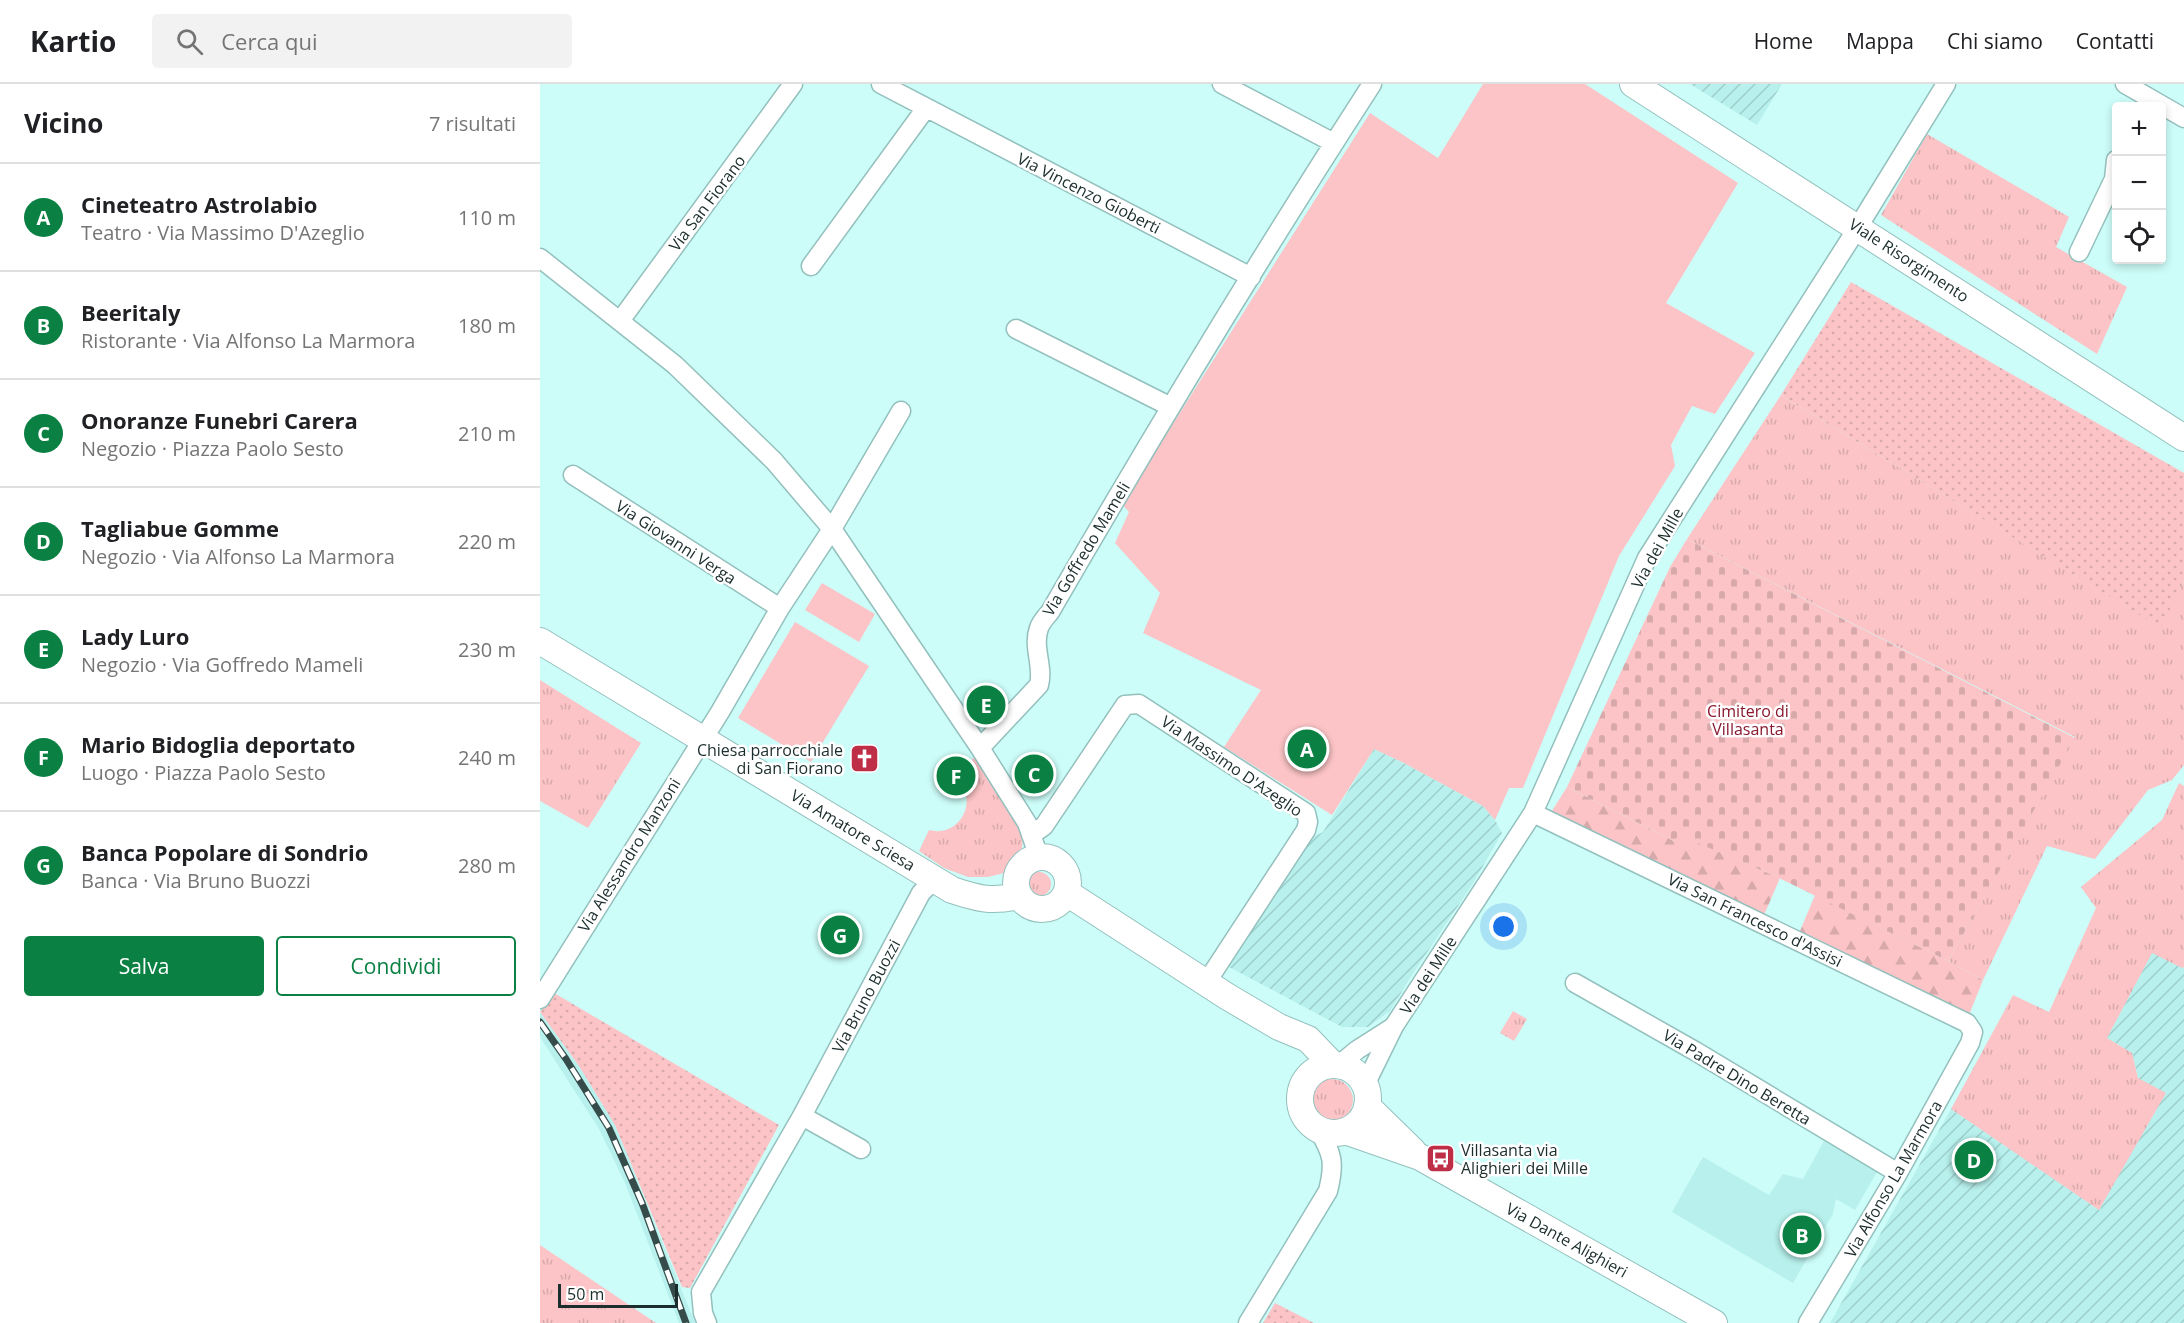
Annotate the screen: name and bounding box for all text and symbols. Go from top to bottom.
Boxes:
search box [152,14,572,68]
text: Kartio [30,22,116,60]
icon: search [173,25,206,58]
text: Cerca qui [221,26,317,56]
text: Home [1754,27,1813,55]
text: Mappa [1846,27,1914,55]
text: Chi siamo [1947,27,2043,55]
text: Contatti [2076,27,2154,55]
map controls [2112,102,2166,264]
button: + [2112,102,2166,156]
text: Vicino [24,105,103,141]
text: 7 risultati [429,110,516,137]
street label: Via Vincenzo Gioberti [1014,147,1164,239]
street label: Via San Fiorano [664,150,750,256]
button: − [2112,156,2166,210]
text: Cineteatro Astrolabio [81,189,317,219]
text: A [37,204,50,231]
text: 110 m [458,204,516,231]
button: locate [2112,210,2166,264]
street label: Viale Risorgimento [1845,213,1973,307]
text: Teatro · Via Massimo D'Azeglio [81,219,365,246]
text: Beeritaly [81,297,181,327]
text: B [37,312,50,339]
text: 180 m [458,312,516,339]
text: Ristorante · Via Alfonso La Marmora [81,327,415,354]
text: Onoranze Funebri Carera [81,405,358,435]
text: C [37,420,50,447]
text: 210 m [458,420,516,447]
text: Negozio · Piazza Paolo Sesto [81,435,344,462]
street label: Via Goffredo Mameli [1037,478,1135,620]
street label: Via Giovanni Verga [612,495,740,589]
street label: Via dei Mille [1626,504,1688,592]
text: Tagliabue Gomme [81,513,279,543]
text: D [36,528,51,555]
text: 220 m [458,528,516,555]
text: Negozio · Via Alfonso La Marmora [81,543,395,570]
text: Lady Luro [81,621,189,651]
text: E [38,636,49,663]
text: 230 m [458,636,516,663]
text: Negozio · Via Goffredo Mameli [81,651,363,678]
pin: E [966,682,1006,728]
park label: Cimitero di Villasanta [1707,700,1789,740]
street label: Via Massimo D'Azeglio [1158,712,1306,820]
pin: A [1288,726,1326,772]
text: Mario Bidoglia deportato [81,729,355,759]
place label: Chiesa parrocchiale di San Fiorano [697,739,843,779]
church icon: Chiesa parrocchiale di San Fiorano [848,743,880,775]
text: F [38,744,49,771]
text: 240 m [458,744,516,771]
pin: C [1014,752,1054,796]
pin: F [936,754,976,798]
text: Luogo · Piazza Paolo Sesto [81,759,326,786]
street label: Via Alessandro Manzoni [573,774,685,936]
street label: Via Amatore Sciesa [787,784,919,876]
text: Banca Popolare di Sondrio [81,837,368,867]
text: G [36,852,51,879]
text: 280 m [458,852,516,879]
text: Banca · Via Bruno Buozzi [81,867,311,894]
street label: Via San Francesco d'Assisi [1664,868,1846,972]
pin: G [820,912,860,958]
your location [1489,912,1518,941]
street label: Via dei Mille [1395,932,1461,1018]
street label: Via Bruno Buozzi [827,935,905,1057]
button: Salva [24,936,264,996]
button: Condividi [276,936,516,996]
street label: Via Padre Dino Beretta [1659,1024,1815,1130]
street label: Via Alfonso La Marmora [1839,1096,1947,1262]
pin: D [1954,1138,1994,1182]
place label: Villasanta via Alighieri dei Mille [1461,1139,1588,1179]
bus stop icon: Villasanta via Alighieri dei Mille [1424,1143,1456,1175]
street label: Via Dante Alighieri [1502,1197,1632,1283]
pin: B [1782,1212,1822,1258]
scale bar [558,1281,678,1308]
text: 50 m [567,1283,604,1305]

